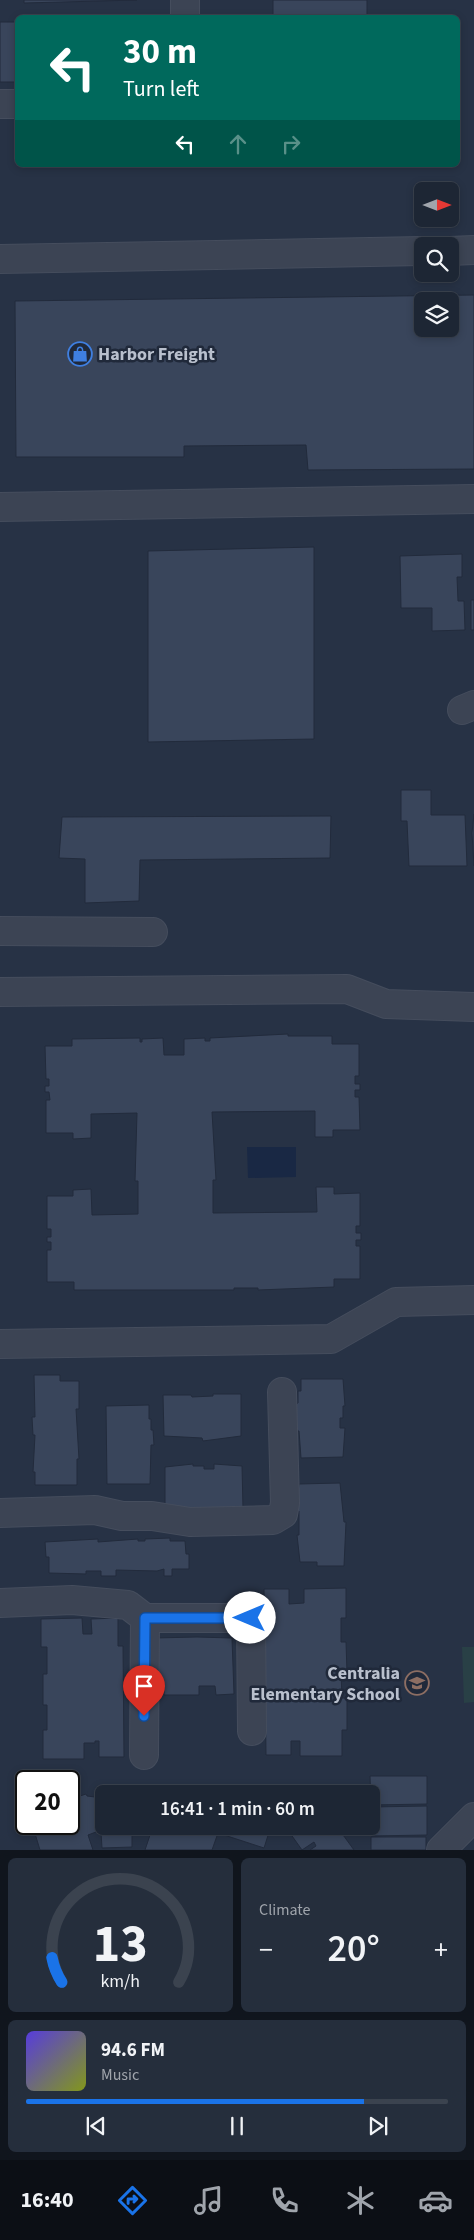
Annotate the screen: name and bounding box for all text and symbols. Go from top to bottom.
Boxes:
text: 30 m [123,27,197,77]
icon: left [40,35,105,100]
text: Turn left [123,73,199,105]
icon: left [171,130,199,158]
icon: ahead [224,130,252,158]
icon: right [277,130,305,158]
north arrow [414,182,459,228]
map controls [414,182,459,337]
button: search [414,237,459,282]
button: layers [414,292,459,337]
shop icon: Harbor Freight [67,341,93,367]
place label: Harbor Freight [98,342,215,367]
position arrow [223,1591,275,1643]
place label: Centralia Elementary School [250,1661,400,1707]
pin [123,1665,165,1716]
school or university icon: Centralia Elementary School [404,1670,430,1696]
icon: arrive [130,1672,158,1700]
speed limit sign: 20 [15,1770,80,1835]
text: 16:41 · 1 min · 60 m [160,1796,315,1823]
text: Climate [259,1899,310,1921]
text: 13 [93,1908,148,1982]
text: 20° [327,1922,380,1976]
text: − [259,1930,273,1970]
text: + [434,1930,448,1970]
text: km/h [101,1969,140,1994]
text: 94.6 FM [101,2037,165,2064]
text: Music [101,2064,139,2086]
icon: previous [82,2112,110,2140]
icon: pause [223,2112,251,2140]
icon: next [364,2112,392,2140]
icon: directions [115,2183,150,2218]
icon: music [191,2183,226,2218]
icon: phone [267,2183,302,2218]
icon: climate [343,2183,378,2218]
icon: car [418,2183,453,2218]
text: 16:40 [20,2184,74,2216]

